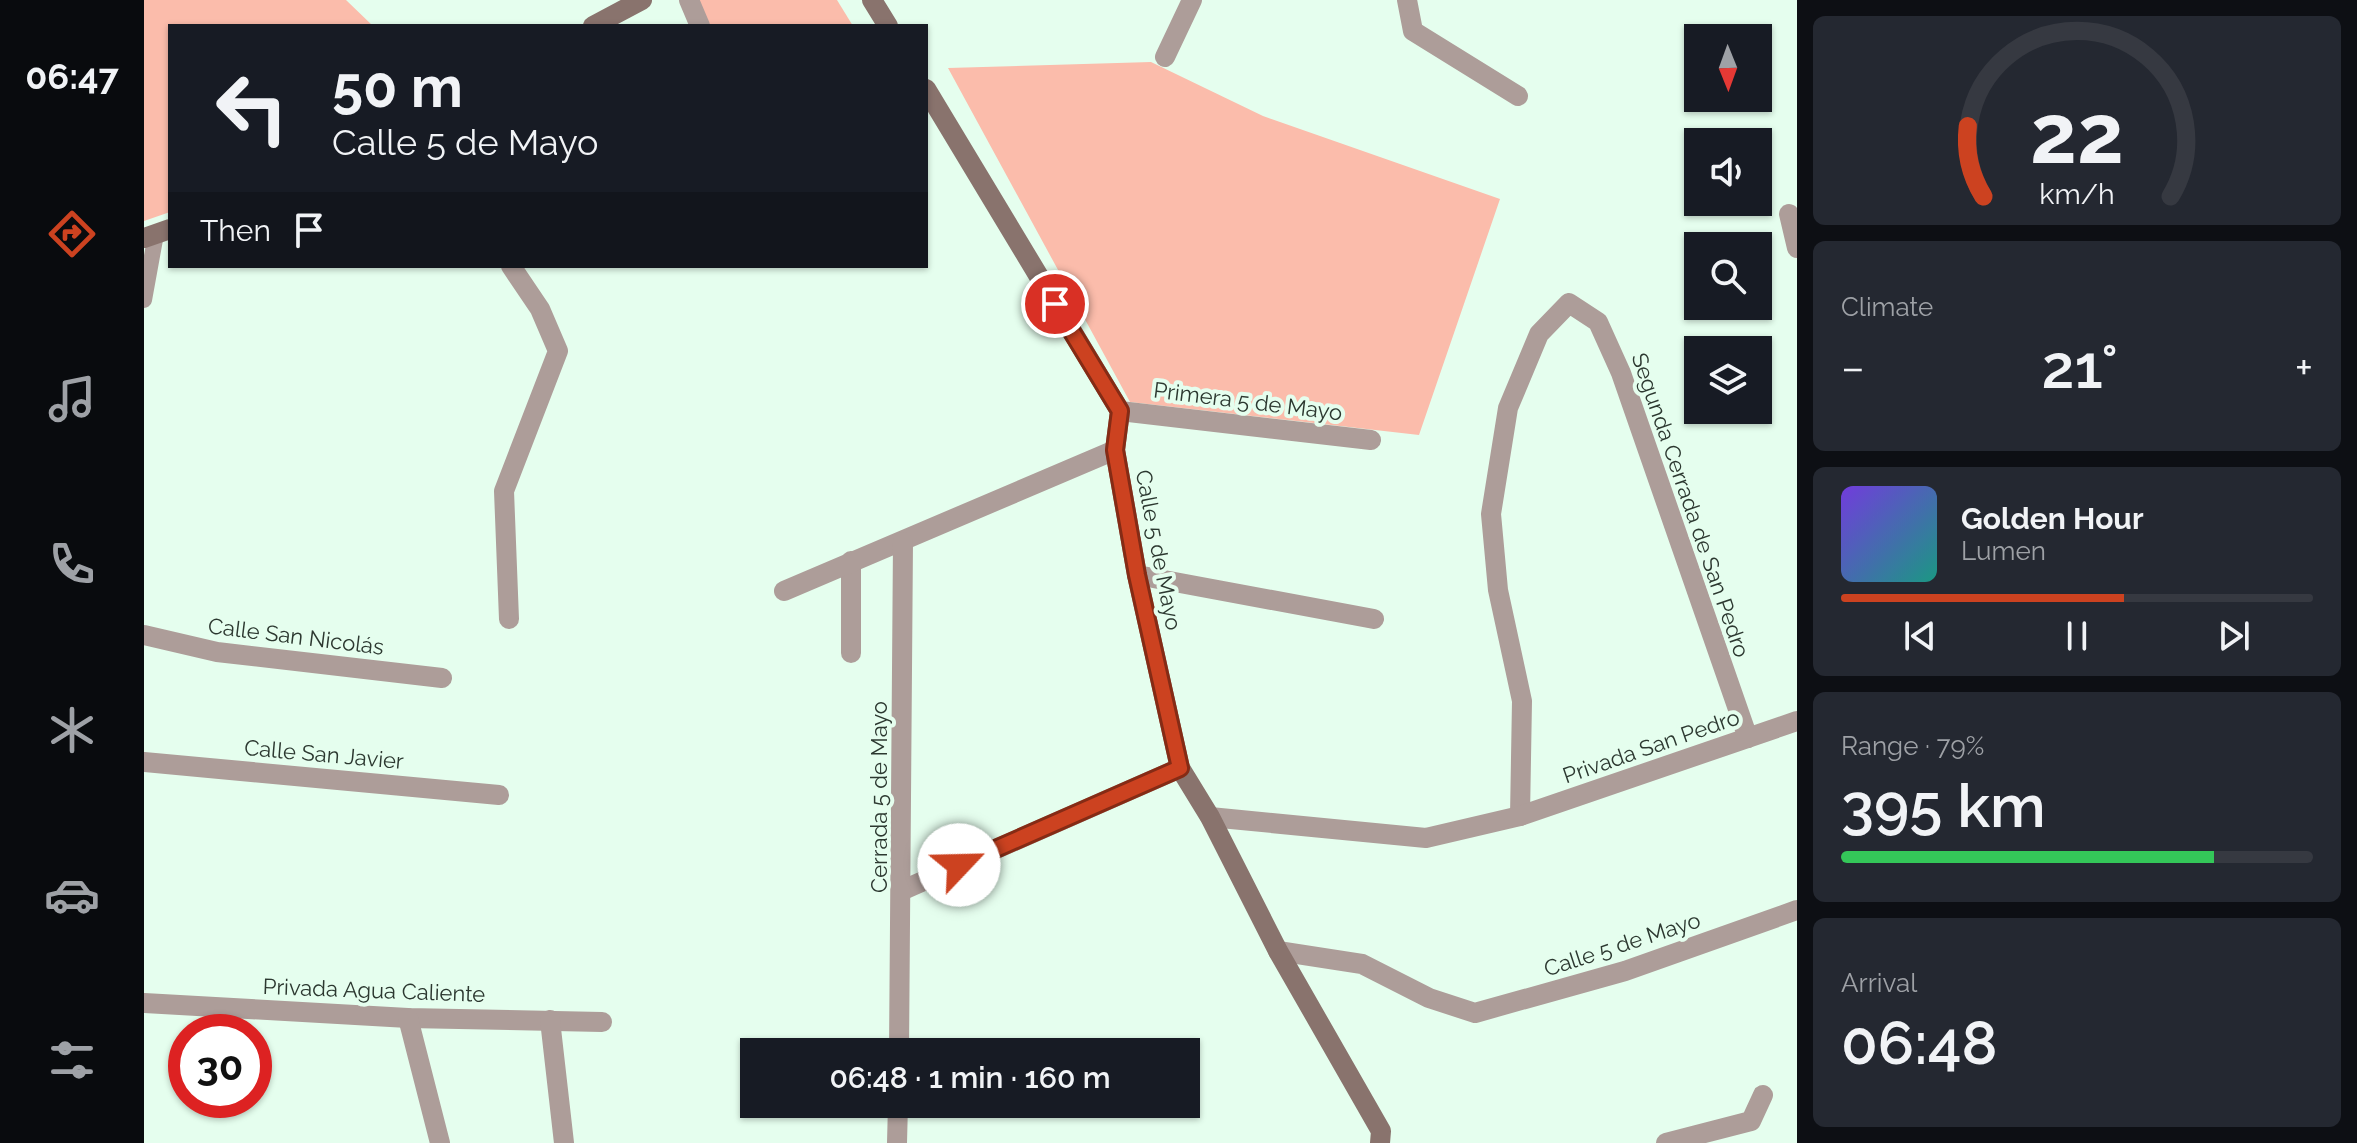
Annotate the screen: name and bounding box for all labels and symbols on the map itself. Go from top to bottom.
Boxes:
north arrow [1684,24,1772,112]
pin [1021,270,1089,338]
street label: Segunda Cerrada de San Pedro [1627,349,1755,661]
street label: Primera 5 de Mayo [1152,377,1344,425]
street label: Calle 5 de Mayo [1131,468,1187,632]
street label: Calle San Nicolás [207,612,385,660]
street label: Cerrada 5 de Mayo [866,701,892,893]
street label: Privada San Pedro [1559,704,1743,788]
street label: Calle San Javier [243,734,405,774]
position arrow [917,823,1001,907]
street label: Calle 5 de Mayo [1541,906,1703,982]
street label: Privada Agua Caliente [262,973,486,1007]
speed limit sign: 30 [168,1014,272,1118]

